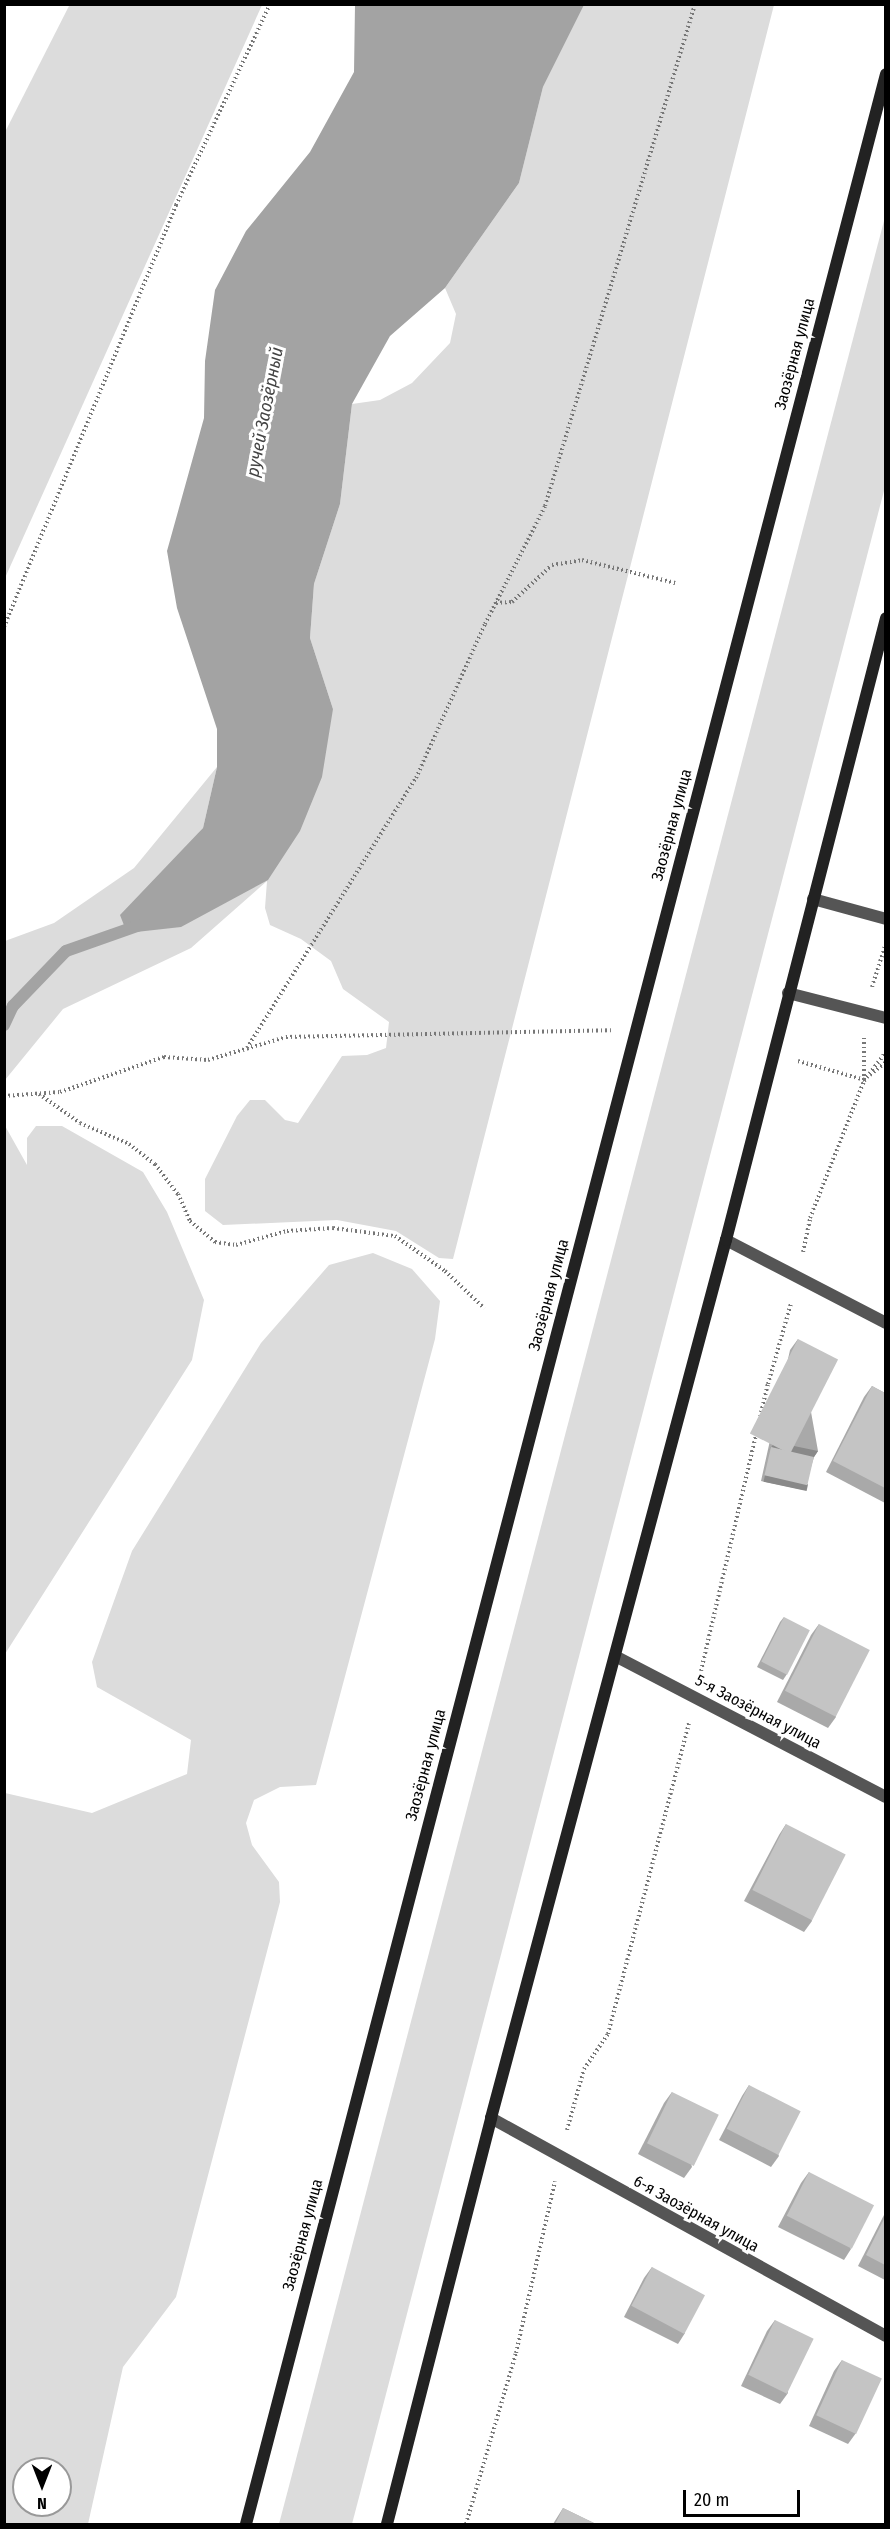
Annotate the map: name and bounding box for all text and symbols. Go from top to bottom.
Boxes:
street label: Заозёрная улица [771,296,819,412]
water label: ручей Заозёрный [242,345,288,479]
street label: Заозёрная улица [648,767,696,883]
street label: Заозёрная улица [525,1237,573,1353]
street label: 5-я Заозёрная улица [692,1671,824,1753]
street label: Заозёрная улица [402,1707,450,1823]
street label: 6-я Заозёрная улица [630,2172,762,2256]
street label: Заозёрная улица [279,2177,327,2293]
north arrow [12,2457,72,2517]
scale bar [686,2478,803,2516]
text: 20 m [694,2489,729,2511]
text: N [37,2494,47,2513]

